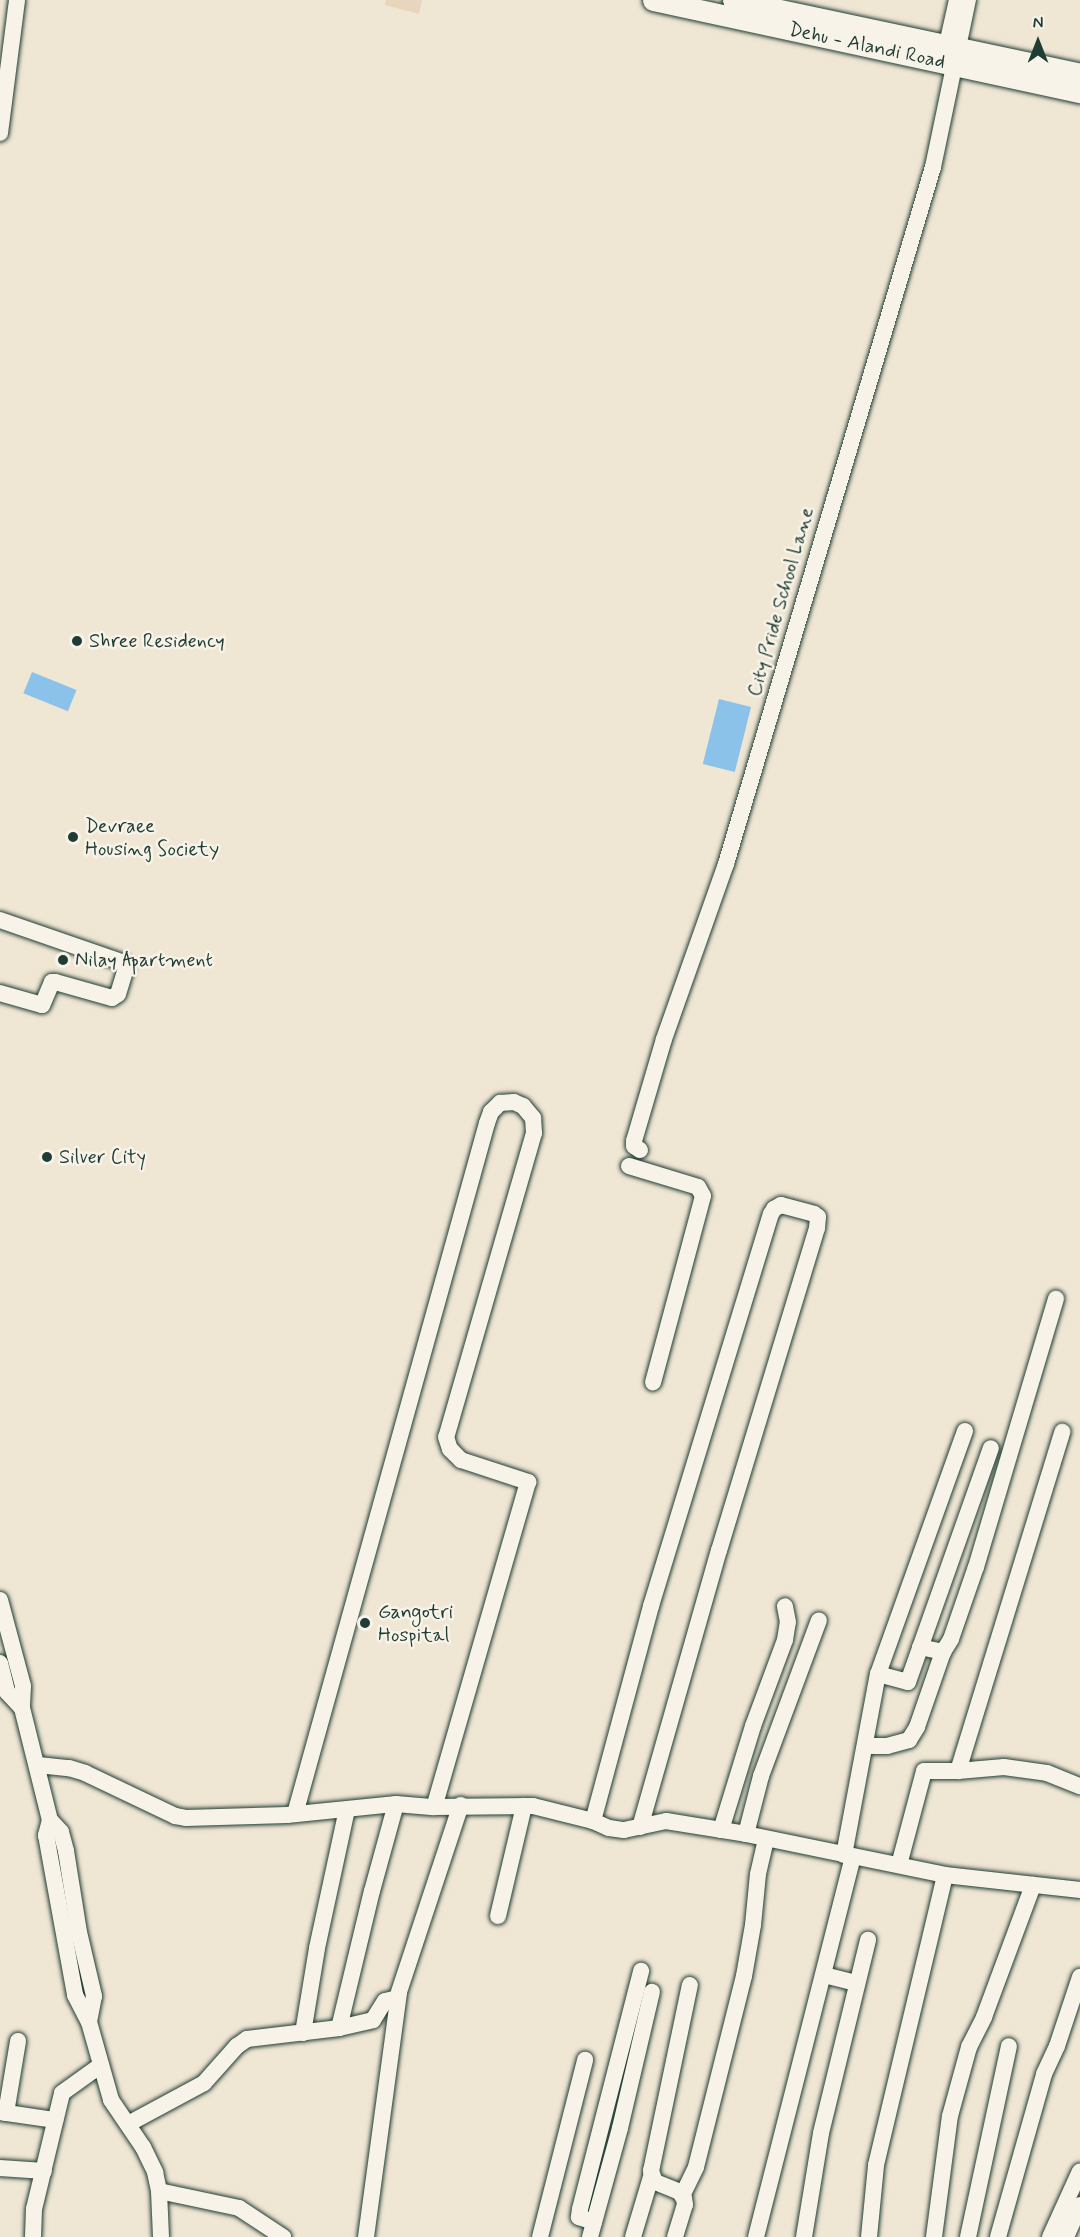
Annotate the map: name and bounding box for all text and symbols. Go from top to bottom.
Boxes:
north arrow [1008,12,1068,72]
text: N [1033,13,1043,34]
street label: Dehu - Alandi Road [787,18,947,74]
street label: City Pride School Lane [743,507,819,697]
place label: Shree Residency [89,629,226,653]
marker: Shree Residency [70,634,84,648]
place label: Devraee Housing Society [85,814,218,861]
marker: Devraee Housing Society [66,830,80,844]
place label: Nilay Apartment [75,948,213,972]
marker: Nilay Apartment [56,953,70,967]
place label: Silver City [59,1145,146,1169]
marker: Silver City [40,1150,54,1164]
place label: Gangotri Hospital [378,1600,453,1647]
marker: Gangotri Hospital [356,1614,374,1632]

